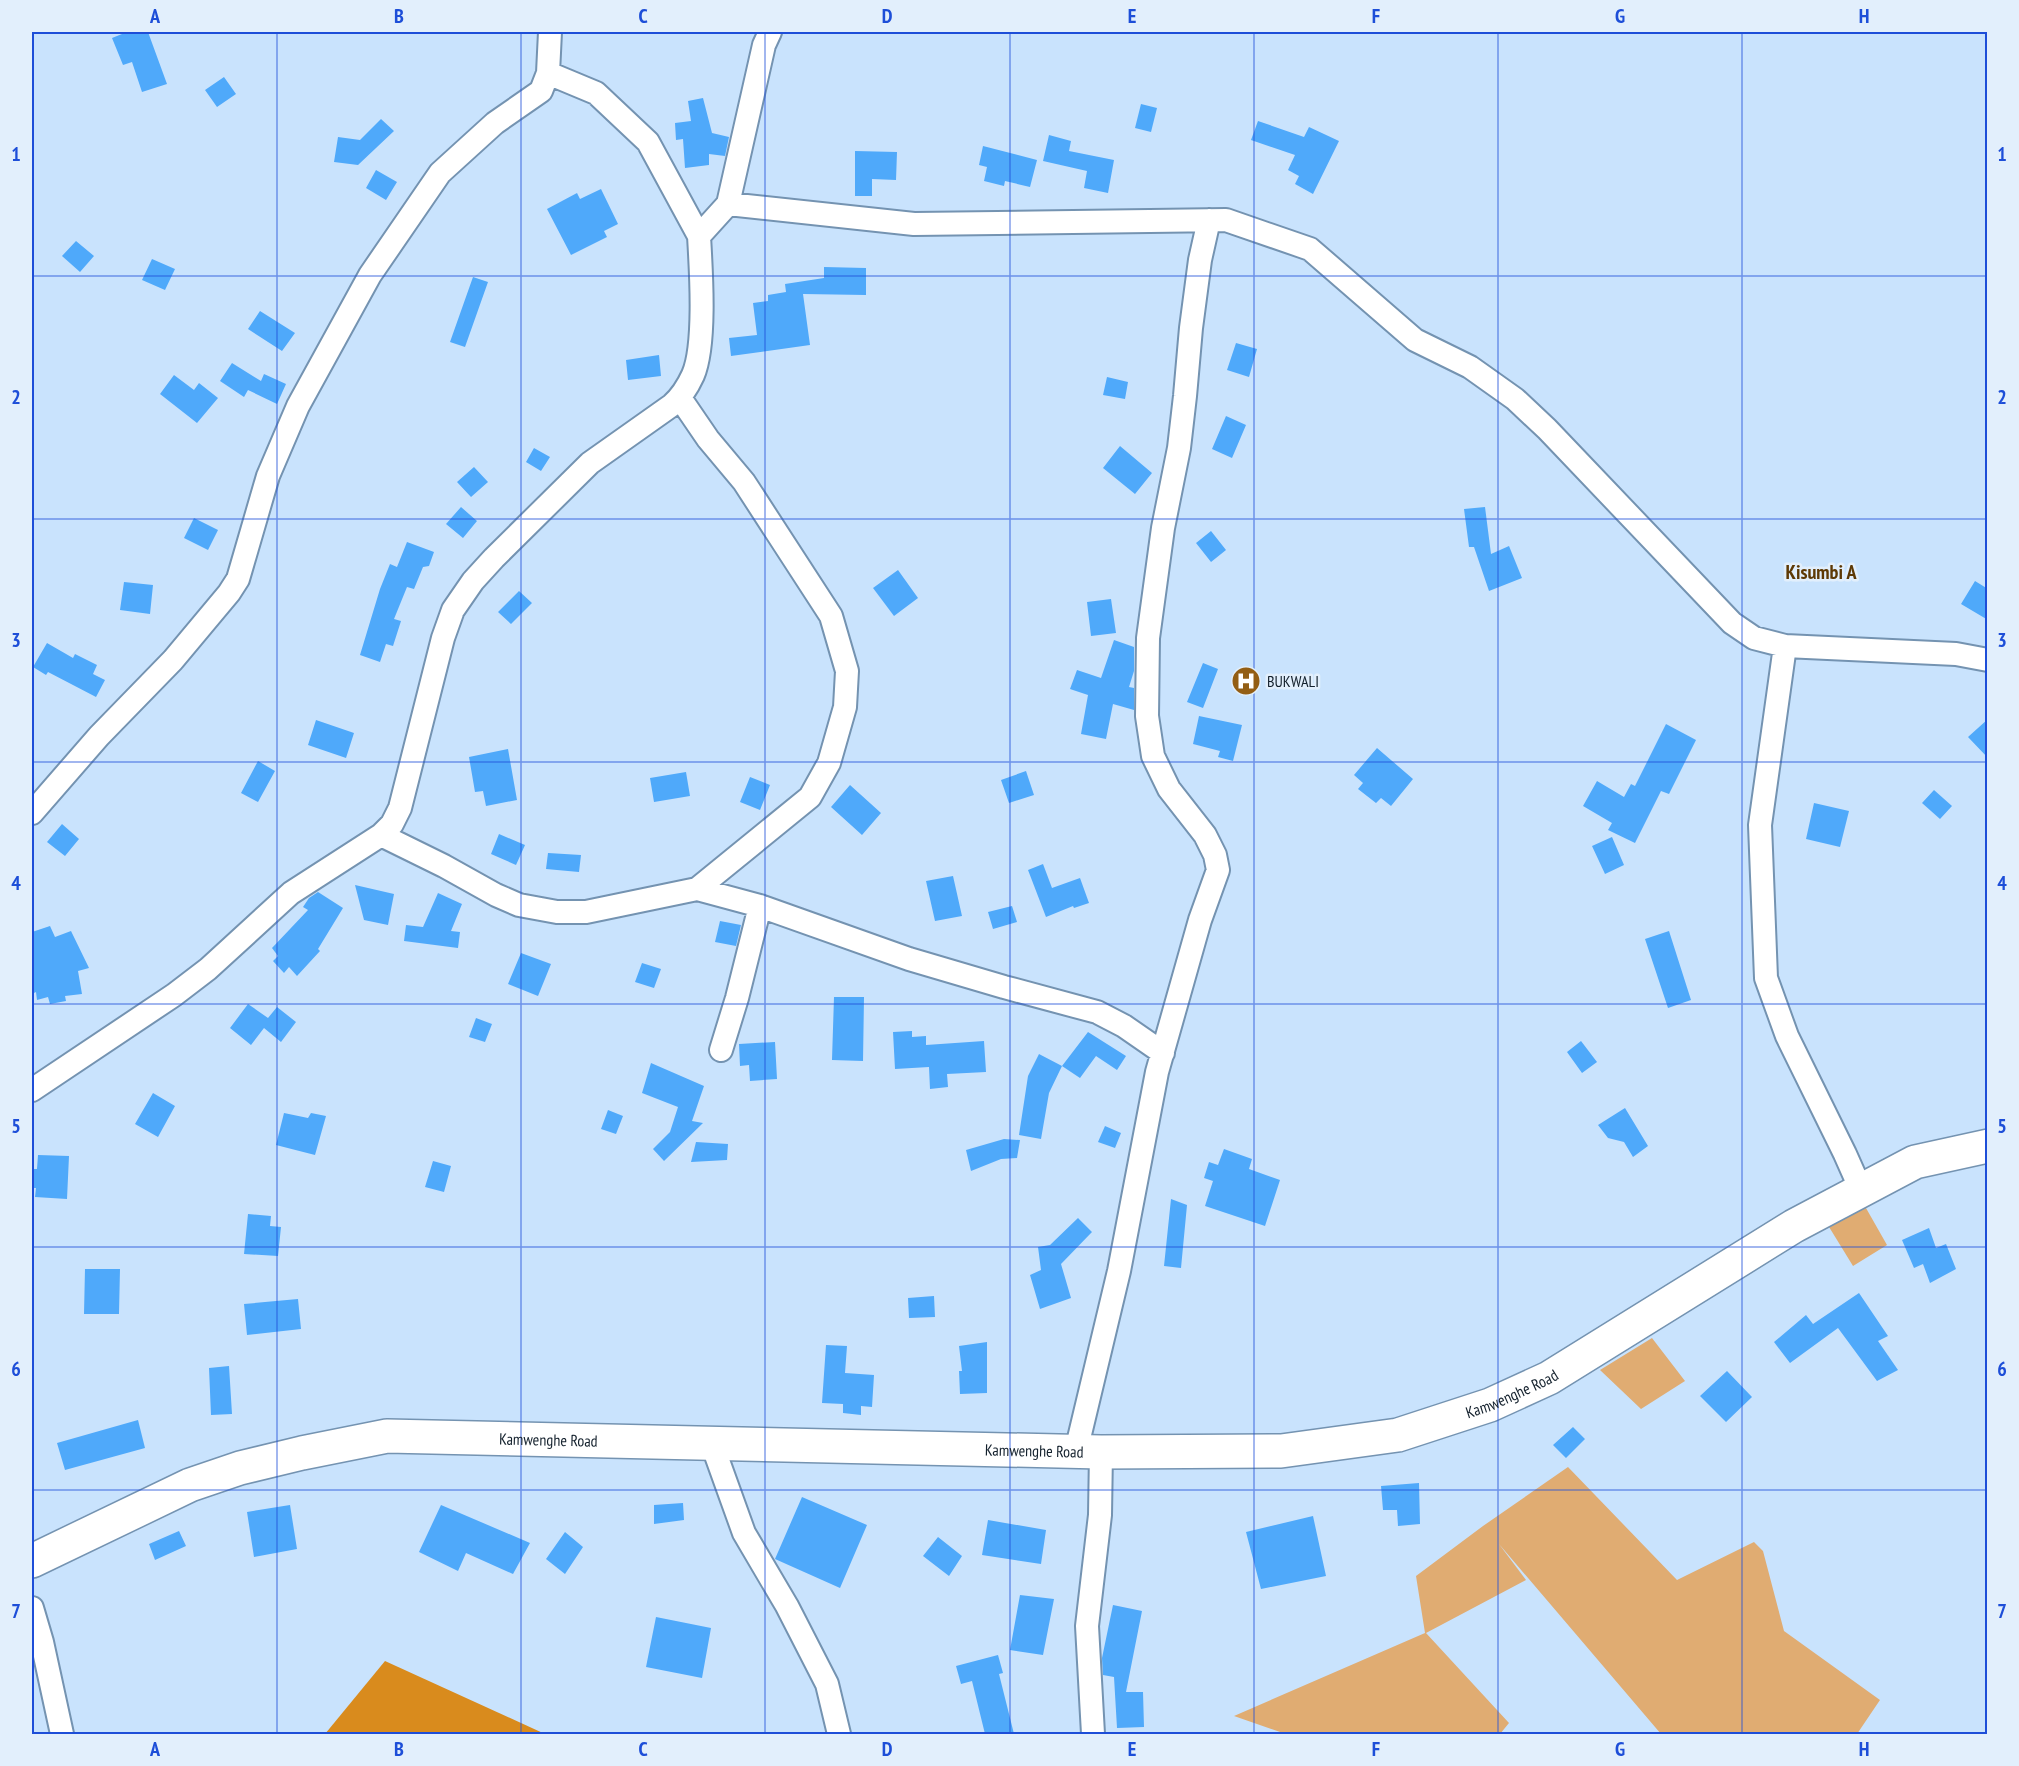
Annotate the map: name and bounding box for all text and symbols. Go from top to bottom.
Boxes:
text: A [149,3,161,29]
text: B [394,3,404,29]
text: C [638,3,648,29]
text: D [882,3,893,29]
text: E [1128,3,1136,29]
text: F [1372,3,1380,29]
text: G [1615,3,1625,29]
text: H [1859,3,1869,29]
text: 1 [11,141,21,167]
text: 1 [1997,141,2007,167]
text: 2 [11,384,21,410]
text: 2 [1997,384,2007,410]
district label: Kisumbi A [1786,559,1857,585]
text: 3 [11,627,21,653]
text: 3 [1997,627,2007,653]
hospital icon: BUKWALI [1230,665,1262,697]
place label: BUKWALI [1267,671,1319,691]
text: 4 [11,870,21,896]
text: 4 [1997,870,2007,896]
text: 5 [11,1113,21,1139]
text: 5 [1997,1113,2007,1139]
text: 6 [11,1356,21,1382]
text: 6 [1997,1356,2007,1382]
street label: Kamwenghe Road [1463,1365,1562,1422]
street label: Kamwenghe Road [499,1429,598,1451]
street label: Kamwenghe Road [985,1439,1084,1462]
text: 7 [11,1598,21,1624]
text: 7 [1997,1598,2007,1624]
text: A [149,1736,161,1762]
text: B [394,1736,404,1762]
text: C [638,1736,648,1762]
text: D [882,1736,893,1762]
text: E [1128,1736,1136,1762]
text: F [1372,1736,1380,1762]
text: G [1615,1736,1625,1762]
text: H [1859,1736,1869,1762]

